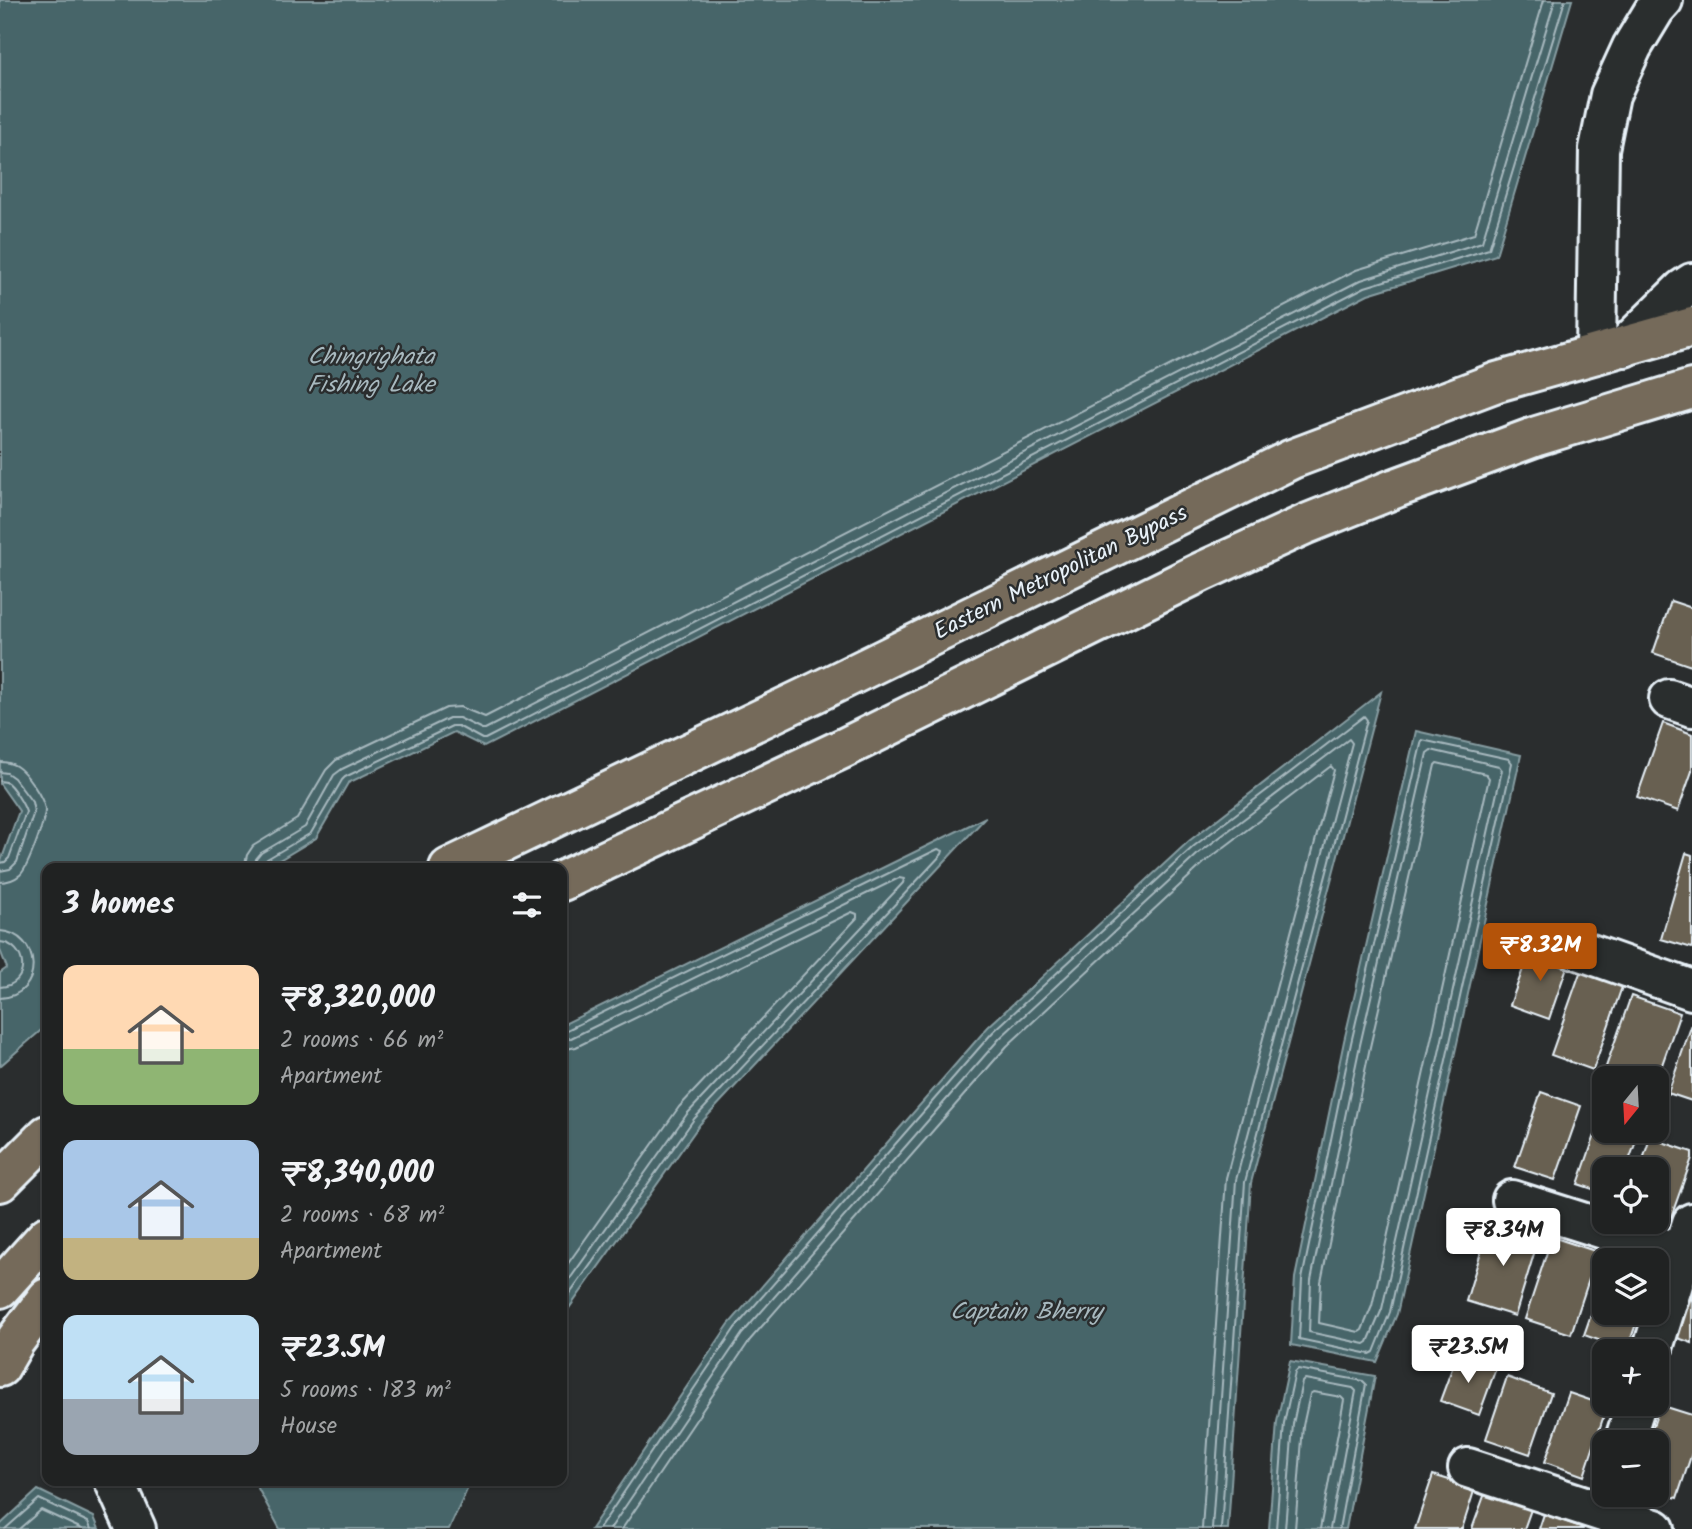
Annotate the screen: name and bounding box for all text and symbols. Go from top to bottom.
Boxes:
water label: Chingrighata Fishing Lake [307,338,437,405]
street label: Eastern Metropolitan Bypass [928,496,1194,650]
text: 3 homes [63,881,175,929]
icon: filters [508,886,546,924]
pin: ₹8.32M [1483,923,1597,983]
text: ₹8.32M [1499,928,1581,964]
text: ₹8,320,000 [280,975,435,1023]
icon: home [119,993,203,1077]
text: 2 rooms · 66 m² [280,1023,443,1059]
text: Apartment [280,1059,382,1095]
north arrow [1592,1066,1670,1143]
map controls [1592,1066,1669,1507]
text: ₹8,340,000 [280,1150,434,1198]
button: locate [1592,1157,1669,1234]
icon: home [119,1168,203,1252]
text: 2 rooms · 68 m² [280,1198,444,1234]
pin: ₹8.34M [1446,1208,1560,1268]
text: ₹8.34M [1462,1213,1544,1249]
text: Apartment [280,1234,382,1270]
button: layers [1592,1248,1669,1325]
water label: Captain Bherry [950,1293,1106,1332]
text: ₹23.5M [280,1325,385,1373]
pin: ₹23.5M [1411,1326,1525,1385]
text: ₹23.5M [1428,1330,1508,1366]
button: + [1592,1339,1669,1416]
icon: home [119,1343,203,1427]
text: 5 rooms · 183 m² [280,1373,451,1409]
text: House [280,1409,337,1445]
button: − [1592,1430,1669,1507]

